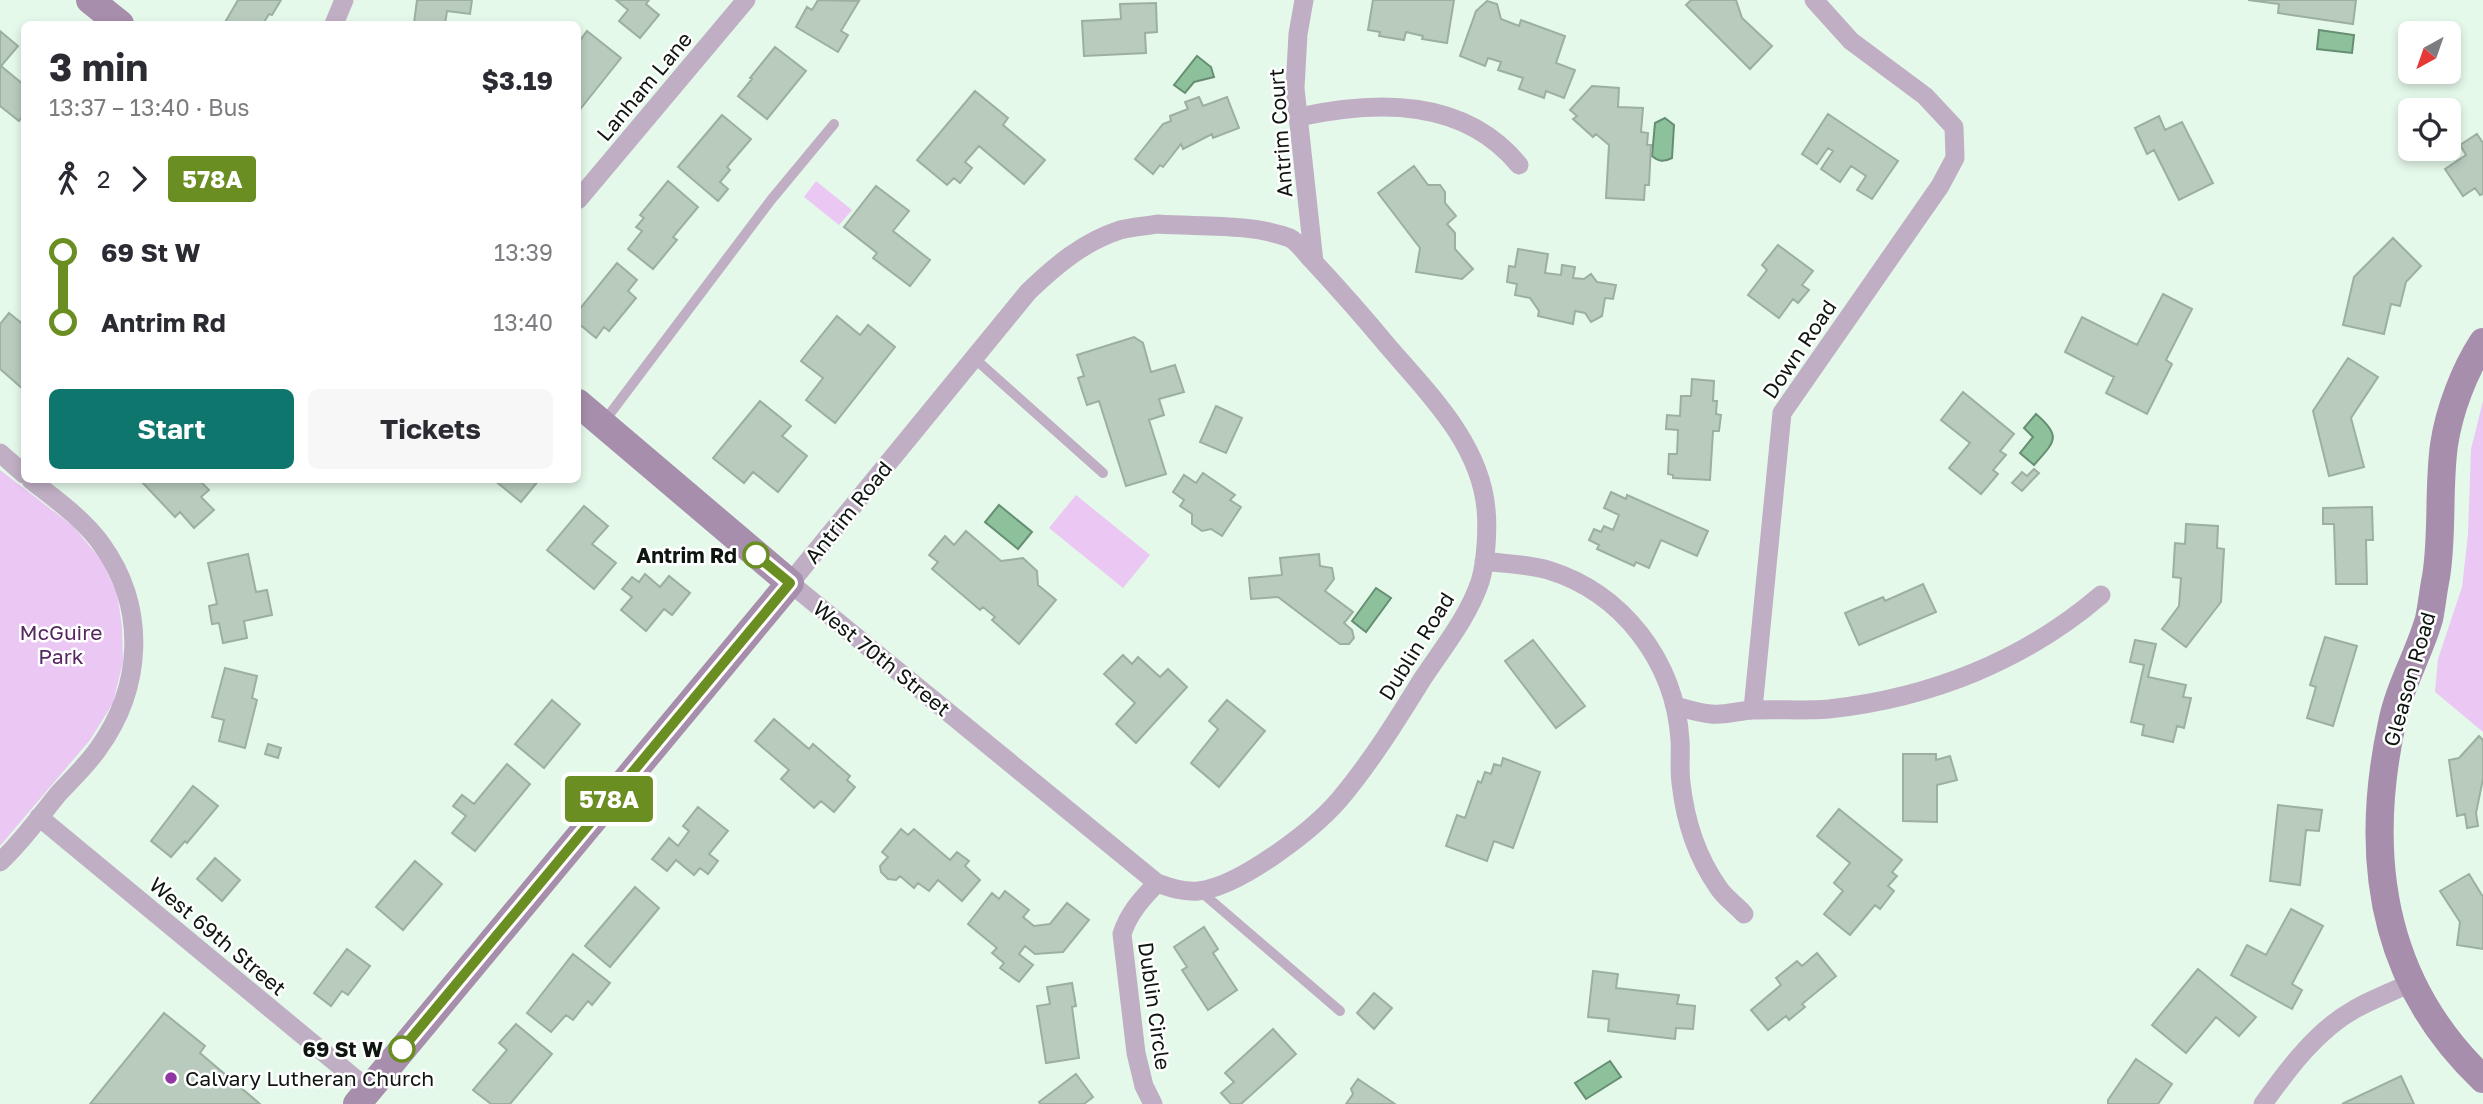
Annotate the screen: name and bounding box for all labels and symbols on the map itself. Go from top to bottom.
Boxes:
north arrow [2398,21,2460,84]
street label: Lanham Lane [591,26,697,146]
street label: Antrim Court [1263,68,1297,198]
street label: Down Road [1756,295,1842,403]
street label: Antrim Road [799,456,897,568]
place label: Antrim Rd [636,542,737,568]
marker: Antrim Rd [743,542,769,568]
street label: Dublin Road [1373,587,1459,705]
street label: West 70th Street [808,595,956,721]
street label: Gleason Road [2377,609,2441,749]
park label: McGuire Park [20,619,102,669]
line badge: 578A [560,776,658,822]
street label: West 69th Street [144,871,292,1001]
street label: Dublin Circle [1133,940,1177,1072]
place label: 69 St W [303,1036,383,1062]
marker: 69 St W [389,1036,415,1062]
place label: Calvary Lutheran Church [185,1065,434,1091]
marker: Calvary Lutheran Church [163,1070,179,1086]

